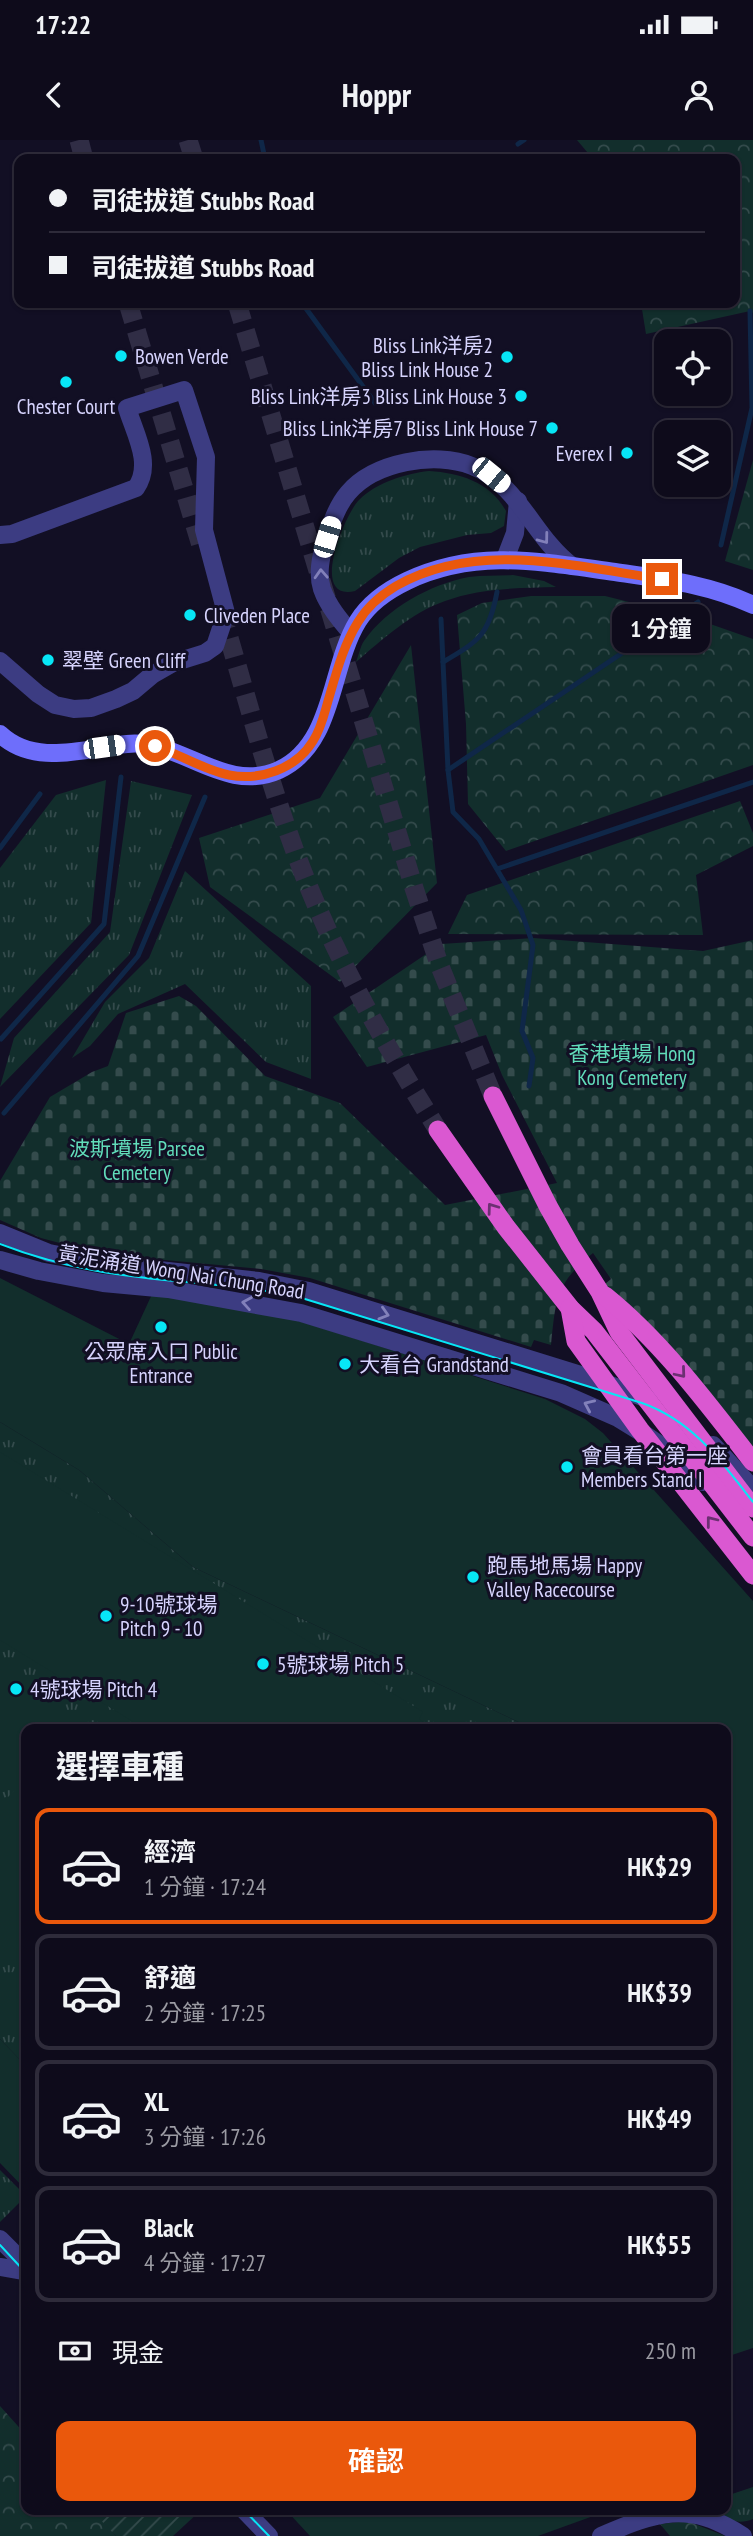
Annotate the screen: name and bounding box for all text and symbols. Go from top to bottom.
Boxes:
text: 17:22 [35,8,91,41]
text: Hoppr [342,74,411,116]
icon: back [35,76,73,114]
icon: person [680,76,718,114]
text: 司徒拔道 Stubbs Road [91,184,314,217]
text: 司徒拔道 Stubbs Road [91,251,314,284]
map controls [654,329,731,497]
button: locate [654,329,731,406]
place label: Bliss Link洋房2 Bliss Link House 2 [361,332,493,383]
place label: Bowen Verde [135,343,229,370]
marker: Bowen Verde [113,348,129,364]
marker: Bliss Link洋房2 Bliss Link House 2 [499,349,515,365]
marker: Chester Court [58,374,74,390]
place label: Bliss Link洋房3 Bliss Link House 3 [251,383,507,410]
marker: Bliss Link洋房3 Bliss Link House 3 [513,388,529,404]
place label: Chester Court [17,393,115,420]
place label: Bliss Link洋房7 Bliss Link House 7 [283,415,538,442]
marker: Bliss Link洋房7 Bliss Link House 7 [544,420,560,436]
button: layers [654,420,731,497]
place label: Everex I [556,440,613,467]
marker: Everex I [619,445,635,461]
car [469,454,514,496]
car [311,514,344,560]
one-way arrow [536,531,548,543]
route end [646,563,678,595]
one-way arrow [314,568,329,579]
place label: Cliveden Place [204,602,310,629]
callout: 1 分鐘 [613,604,711,652]
marker: Cliveden Place [182,607,198,623]
text: 1 分鐘 [630,614,692,643]
place label: 翠壁 Green Cliff [62,647,186,674]
marker: 翠壁 Green Cliff [40,652,56,668]
route start [139,730,171,762]
car [82,734,127,760]
park label: 香港墳場 Hong Kong Cemetery [568,1040,696,1091]
park label: 波斯墳場 Parsee Cemetery [69,1135,205,1186]
one-way arrow [488,1203,500,1216]
street label: 黃泥涌道 Wong Nai Chung Road [56,1239,306,1305]
one-way arrow [241,1296,253,1311]
one-way arrow [378,1306,390,1320]
marker: 公眾席入口 Public Entrance [153,1319,169,1335]
place label: 公眾席入口 Public Entrance [84,1338,238,1389]
place label: 大看台 Grandstand [359,1351,509,1378]
marker: 大看台 Grandstand [337,1356,353,1372]
one-way arrow [673,1364,685,1377]
one-way arrow [584,1399,597,1413]
place label: 會員看台第一座 Members Stand I [581,1442,728,1493]
marker: 會員看台第一座 Members Stand I [559,1459,575,1475]
one-way arrow [707,1516,720,1528]
place label: 跑馬地馬場 Happy Valley Racecourse [486,1552,642,1603]
marker: 跑馬地馬場 Happy Valley Racecourse [465,1569,481,1585]
place label: 9-10號球場 Pitch 9 - 10 [120,1591,217,1642]
marker: 9-10號球場 Pitch 9 - 10 [98,1608,114,1624]
place label: 5號球場 Pitch 5 [277,1651,404,1678]
marker: 5號球場 Pitch 5 [255,1656,271,1672]
place label: 4號球場 Pitch 4 [30,1676,158,1703]
marker: 4號球場 Pitch 4 [8,1681,24,1697]
text: 選擇車種 [56,1745,184,1787]
icon: car [60,1835,123,1898]
text: 經濟 [144,1835,196,1868]
text: HK$29 [627,1850,692,1883]
text: 1 分鐘 · 17:24 [144,1872,266,1901]
icon: car [60,1961,123,2024]
text: 舒適 [144,1961,196,1994]
text: HK$39 [627,1976,692,2009]
text: 2 分鐘 · 17:25 [144,1998,266,2027]
text: XL [144,2085,169,2118]
icon: car [60,2087,123,2150]
text: HK$49 [627,2102,692,2135]
text: 3 分鐘 · 17:26 [144,2122,266,2151]
text: Black [144,2211,194,2244]
icon: car [60,2213,123,2276]
text: HK$55 [627,2228,692,2261]
text: 4 分鐘 · 17:27 [144,2248,266,2277]
icon: cash [56,2332,94,2370]
text: 現金 [112,2336,164,2369]
text: 250 m [645,2336,696,2365]
button: 確認 [56,2421,696,2501]

